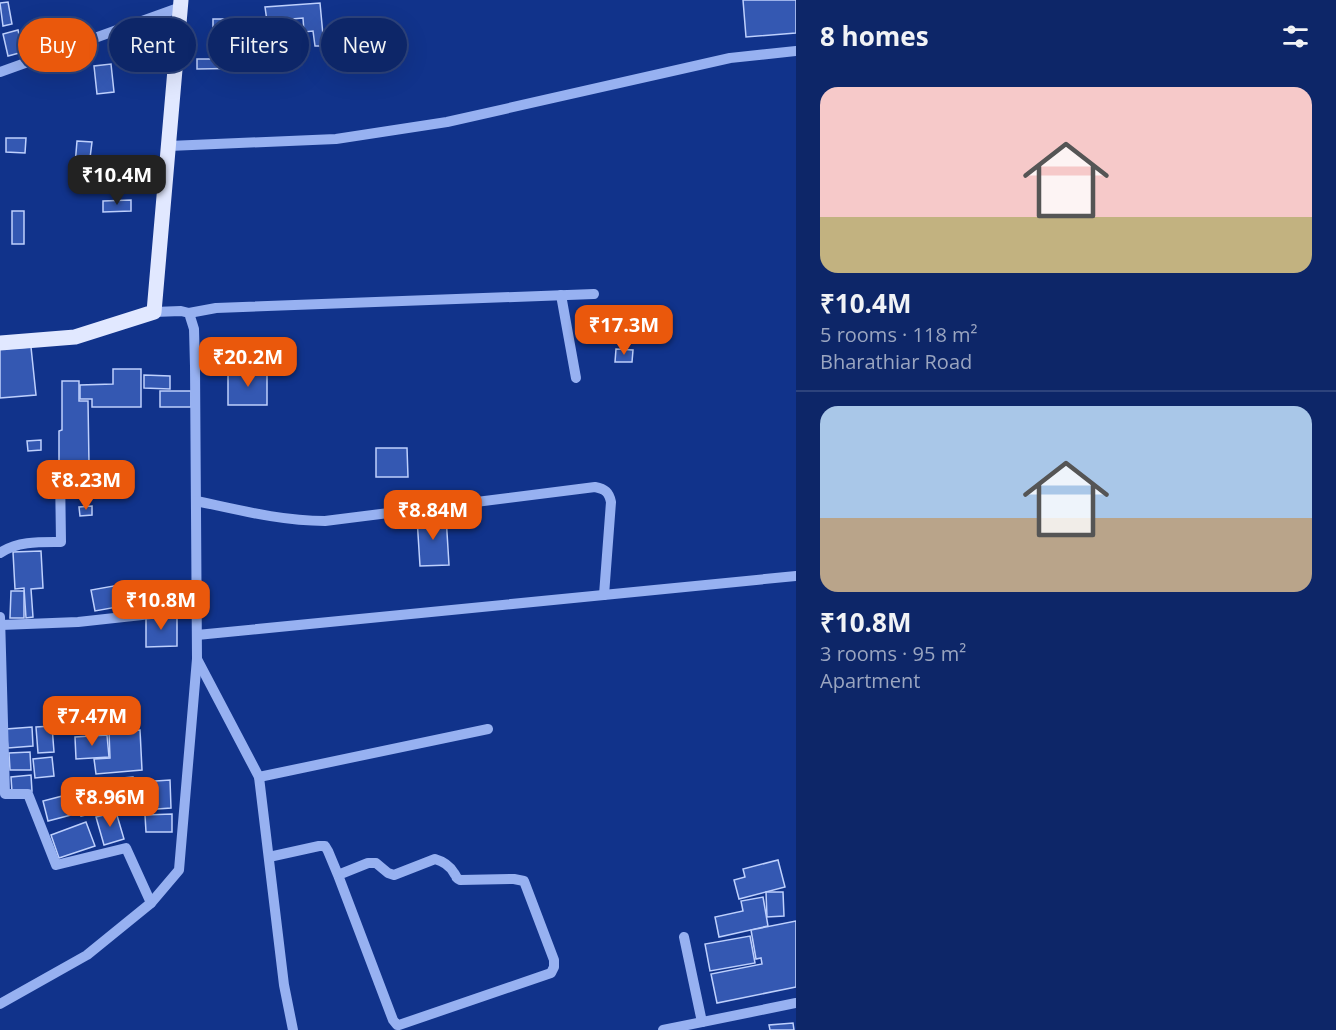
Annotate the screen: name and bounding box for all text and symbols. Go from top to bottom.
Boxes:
chip: Buy [18,18,97,72]
chip: Rent [109,18,196,72]
chip: Filters [208,18,309,72]
chip: New [321,18,407,72]
text: 8 homes [820,18,929,54]
icon: filters [1279,20,1312,53]
icon: home [1012,126,1120,234]
pin: ₹10.4M [68,155,166,206]
text: ₹10.4M [82,161,152,188]
text: ₹10.4M [820,285,911,321]
pin: ₹17.3M [575,305,673,356]
text: ₹17.3M [589,311,659,338]
text: 5 rooms · 118 m² [820,321,978,348]
pin: ₹20.2M [199,337,297,388]
text: ₹20.2M [213,343,283,370]
text: Bharathiar Road [820,348,972,375]
icon: home [1012,445,1120,553]
pin: ₹8.23M [37,460,135,511]
text: ₹8.23M [51,466,121,493]
pin: ₹8.84M [384,490,482,541]
text: ₹8.84M [398,496,468,523]
pin: ₹10.8M [112,580,210,631]
text: ₹10.8M [126,586,196,613]
text: ₹10.8M [820,604,911,640]
text: 3 rooms · 95 m² [820,640,966,667]
text: Apartment [820,667,920,694]
pin: ₹7.47M [43,696,141,747]
text: ₹7.47M [57,702,127,729]
pin: ₹8.96M [61,777,159,828]
text: ₹8.96M [75,783,145,810]

